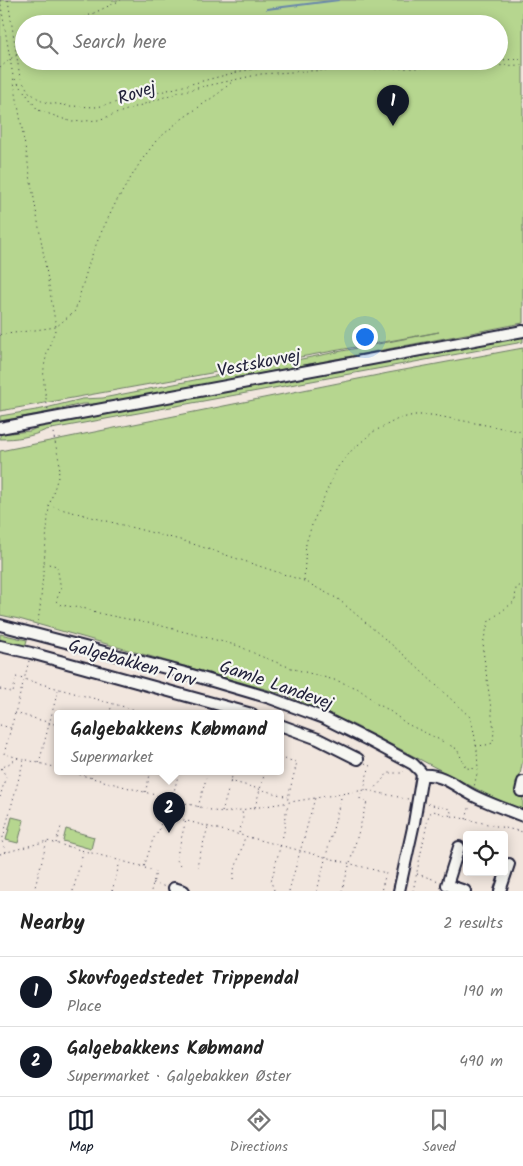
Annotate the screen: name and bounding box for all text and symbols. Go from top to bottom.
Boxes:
search box [15,15,508,70]
text: Search here [73,28,167,58]
icon: search [33,29,61,57]
street label: Rovej [114,73,161,114]
pin: 1 [377,85,409,126]
your location [352,324,378,350]
street label: Vestskovvej [215,341,305,386]
street label: Galgebakken Torv [65,632,200,696]
street label: Gamle Landevej [215,653,338,719]
popup [54,710,284,775]
text: Galgebakkens Købmand [71,715,267,745]
text: Supermarket [71,745,154,770]
pin: 2 [153,792,185,833]
map controls [463,831,508,876]
button: locate [463,831,508,876]
text: Nearby [20,907,85,940]
text: 2 results [443,911,503,936]
text: Skovfogedstedet Trippendal [67,964,299,994]
text: 1 [34,979,38,1004]
text: 190 m [463,979,503,1004]
text: Place [67,994,101,1019]
text: Galgebakkens Købmand [67,1034,264,1064]
text: 2 [31,1049,41,1074]
text: 490 m [459,1049,503,1074]
text: Supermarket · Galgebakken Øster [67,1064,291,1089]
tab: Map [67,1106,95,1158]
tab: Directions [230,1106,288,1158]
tab: Saved [422,1106,456,1158]

